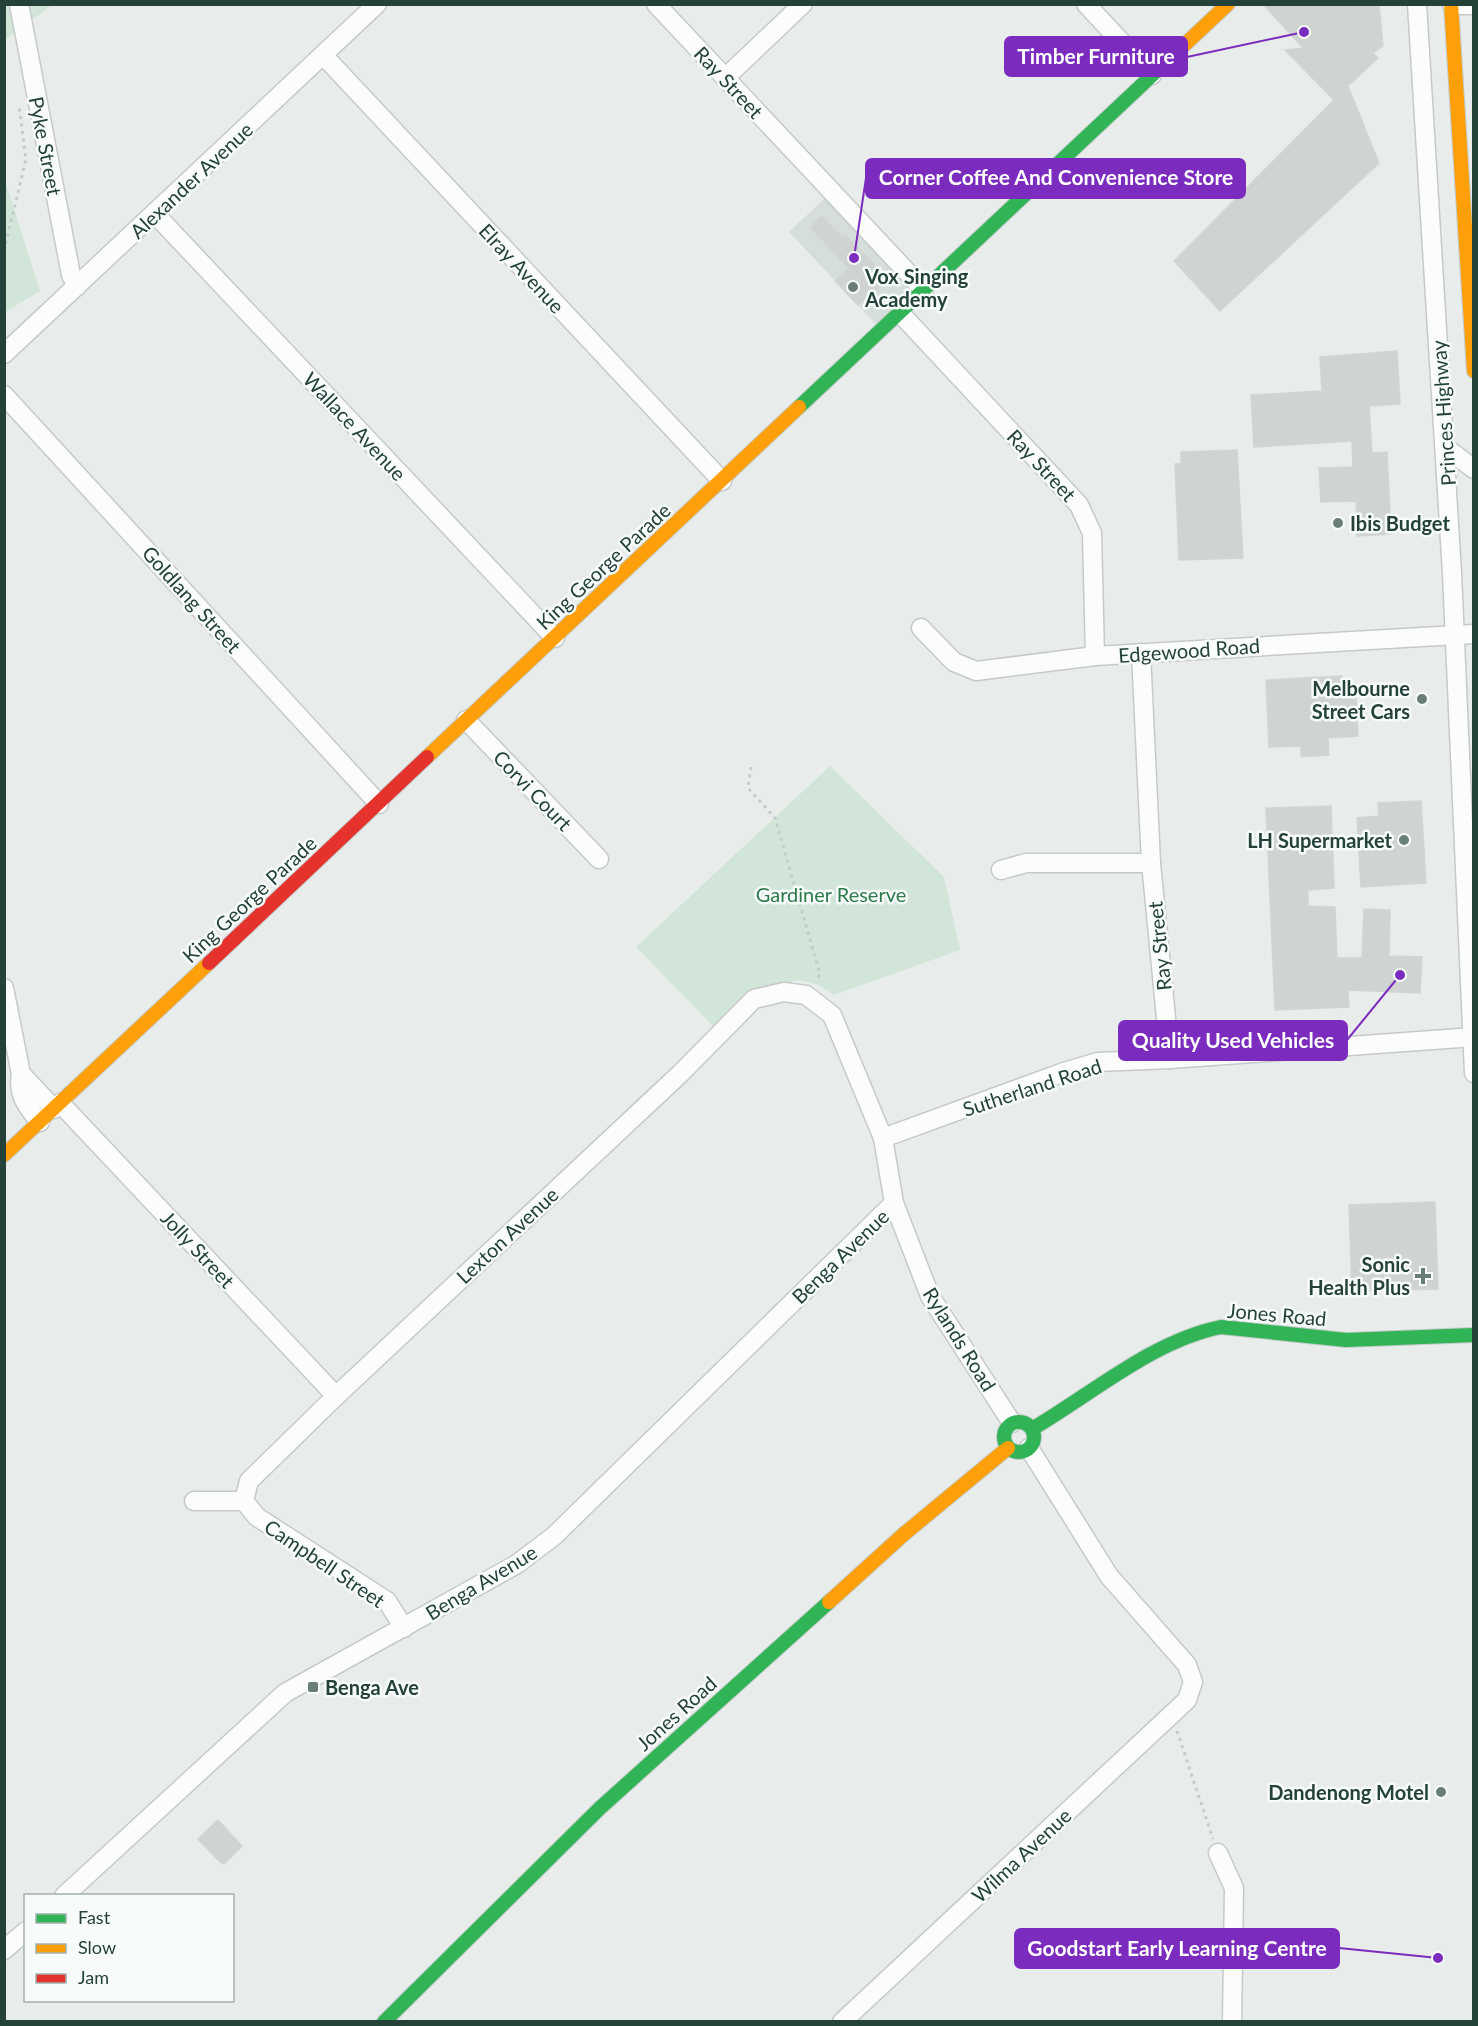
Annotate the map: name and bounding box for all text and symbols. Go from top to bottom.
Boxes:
callout: Timber Furniture [1005,37,1187,76]
street label: Ray Street [690,41,768,123]
text: Timber Furniture [1017,43,1175,68]
street label: Pyke Street [25,95,67,197]
street label: Alexander Avenue [125,117,257,243]
callout: Corner Coffee And Convenience Store [866,159,1245,198]
text: Corner Coffee And Convenience Store [879,164,1233,189]
street label: Elray Avenue [475,218,569,318]
place label: Vox Singing Academy [864,264,969,311]
marker: Vox Singing Academy [846,280,860,294]
street label: Princes Highway [1426,339,1460,487]
street label: Wallace Avenue [299,367,411,485]
street label: Ray Street [1003,424,1081,506]
street label: King George Parade [531,498,675,634]
place label: Ibis Budget [1350,511,1450,535]
marker: Ibis Budget [1331,516,1345,530]
street label: Goldlang Street [138,541,246,657]
street label: Edgewood Road [1117,633,1261,667]
place label: Melbourne Street Cars [1312,676,1410,723]
marker: Melbourne Street Cars [1415,692,1429,706]
street label: Corvi Court [489,745,577,835]
place label: LH Supermarket [1247,828,1393,852]
street label: King George Parade [177,831,321,967]
marker: LH Supermarket [1397,833,1411,847]
park label: Gardiner Reserve [756,882,906,906]
street label: Ray Street [1142,900,1176,992]
callout: Quality Used Vehicles [1119,1021,1347,1060]
text: Quality Used Vehicles [1132,1027,1334,1052]
street label: Sutherland Road [960,1053,1104,1121]
street label: Lexton Avenue [451,1182,563,1288]
street label: Benga Avenue [787,1204,893,1308]
street label: Jolly Street [156,1206,240,1292]
place label: Sonic Health Plus [1308,1252,1410,1299]
marker: Sonic Health Plus [1414,1267,1432,1285]
street label: Rylands Road [919,1283,1001,1395]
street label: Jones Road [1226,1298,1328,1330]
street label: Campbell Street [260,1514,390,1612]
street label: Benga Avenue [421,1539,541,1625]
street label: Jones Road [631,1671,721,1755]
place label: Benga Ave [325,1675,419,1699]
marker: Benga Ave [306,1680,320,1694]
place label: Dandenong Motel [1268,1780,1429,1804]
marker: Dandenong Motel [1434,1785,1448,1799]
street label: Wilma Avenue [966,1803,1076,1907]
legend [24,1894,234,2002]
text: Fast [78,1906,111,1928]
callout: Goodstart Early Learning Centre [1015,1929,1339,1968]
text: Goodstart Early Learning Centre [1027,1935,1327,1960]
text: Slow [78,1936,116,1958]
text: Jam [78,1966,109,1988]

